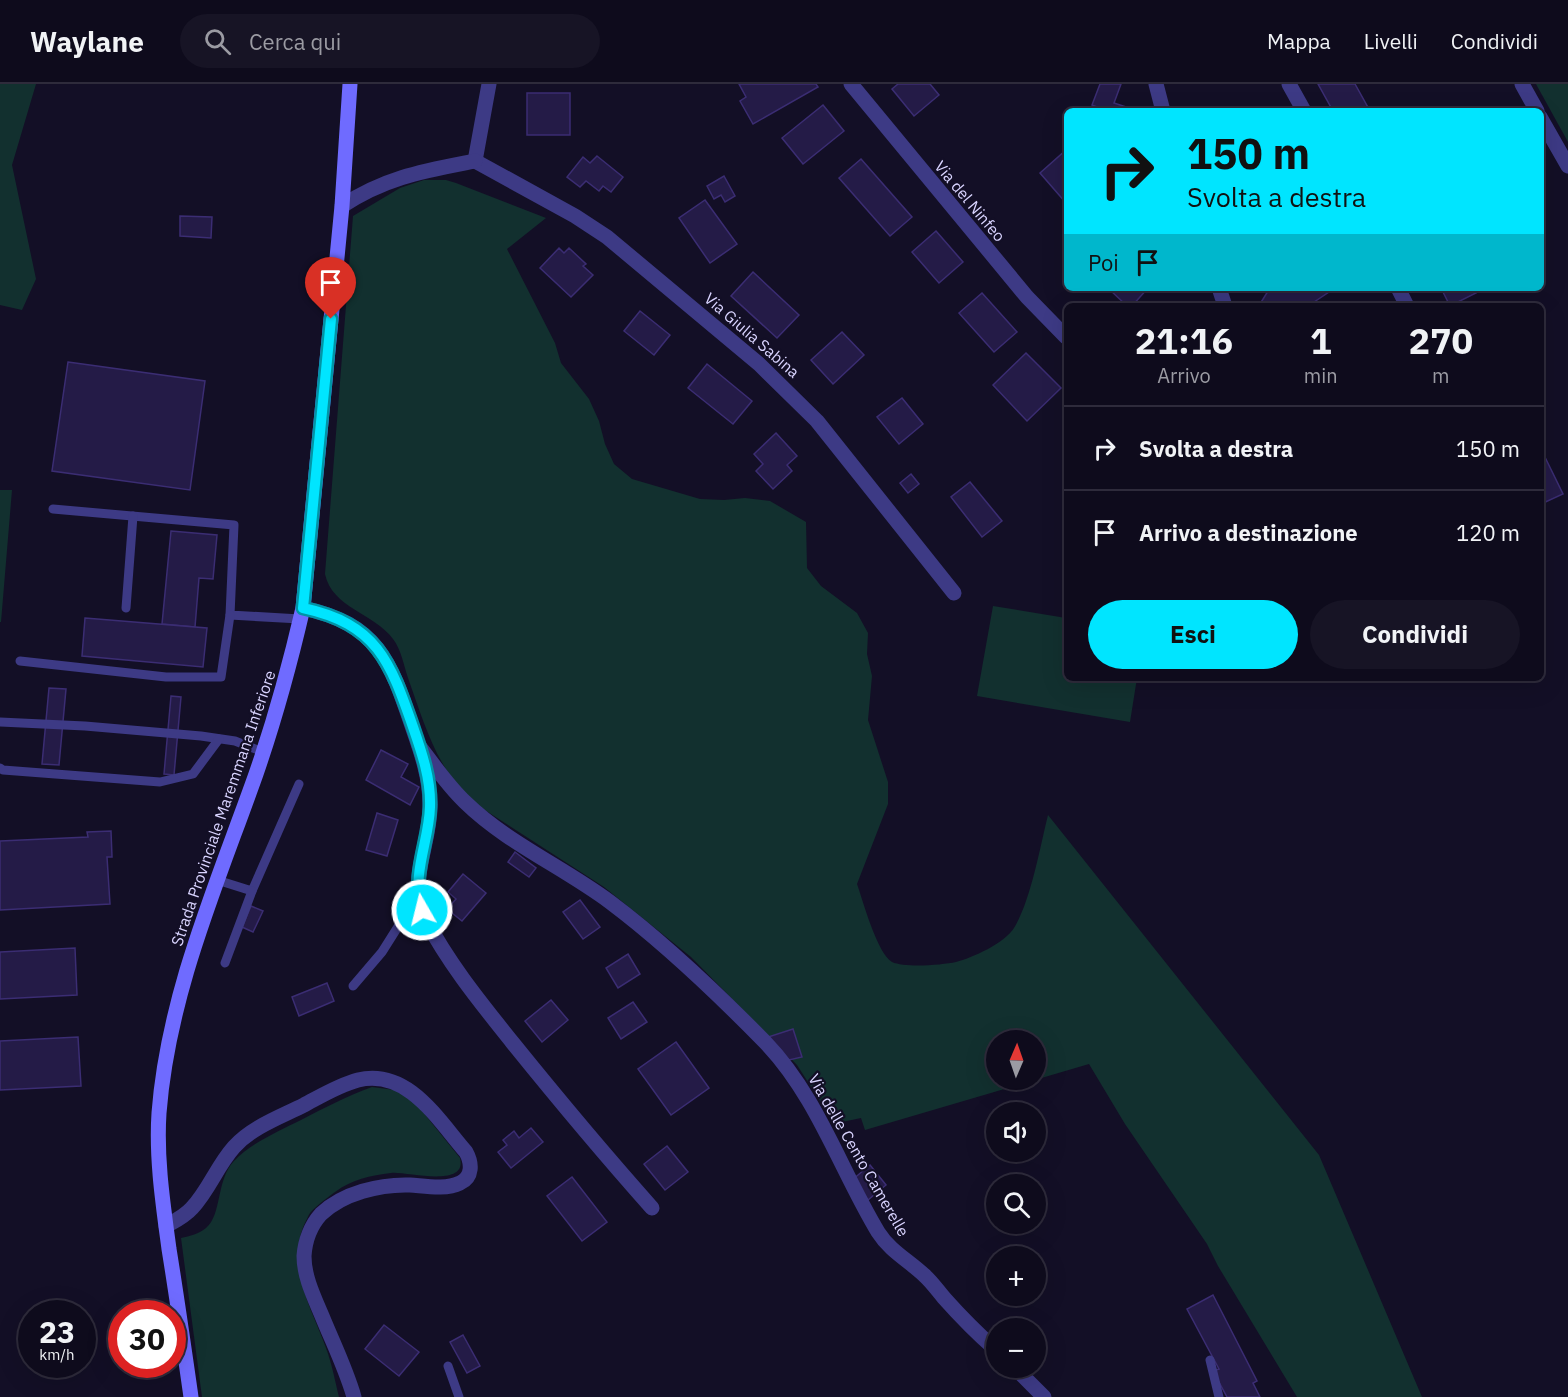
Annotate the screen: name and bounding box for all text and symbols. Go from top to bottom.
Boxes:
search box [180,14,600,68]
text: Waylane [30,23,144,60]
icon: search [201,25,234,58]
text: Cerca qui [249,27,341,56]
text: Mappa [1267,27,1331,55]
text: Livelli [1364,27,1418,55]
text: Condividi [1451,27,1538,55]
text: 150 m [1187,126,1310,181]
icon: right [1088,132,1166,210]
street label: Via del Ninfeo [930,156,1010,246]
text: Svolta a destra [1187,179,1366,214]
icon: arrive [1131,246,1164,279]
text: Poi [1088,248,1119,277]
pin [305,257,356,319]
icon: arrive [314,266,347,299]
street label: Via Giulia Sabina [700,288,804,382]
text: 21:16 [1135,317,1233,364]
text: 1 [1310,317,1332,364]
text: 270 [1408,317,1473,364]
text: Arrivo [1157,362,1211,389]
text: min [1304,362,1338,389]
text: m [1432,362,1450,389]
icon: right [1088,432,1121,465]
text: Svolta a destra [1139,434,1293,463]
text: 150 m [1456,434,1520,463]
icon: arrive [1088,516,1121,549]
text: Arrivo a destinazione [1139,518,1358,547]
text: 120 m [1456,518,1520,547]
button: Esci [1088,600,1298,669]
button: Condividi [1310,600,1520,669]
street label: Strada Provinciale Maremmana Inferiore [166,667,280,948]
position arrow [390,878,454,942]
north arrow [986,1030,1046,1090]
map controls [986,1030,1046,1378]
street label: Via delle Cento Camerelle [804,1070,914,1240]
button: sound [986,1102,1046,1162]
button: search [986,1174,1046,1234]
button: + [986,1246,1046,1306]
speed limit sign: 30 [108,1300,186,1378]
text: 23 [39,1312,75,1351]
button: − [986,1318,1046,1378]
text: km/h [39,1345,75,1364]

